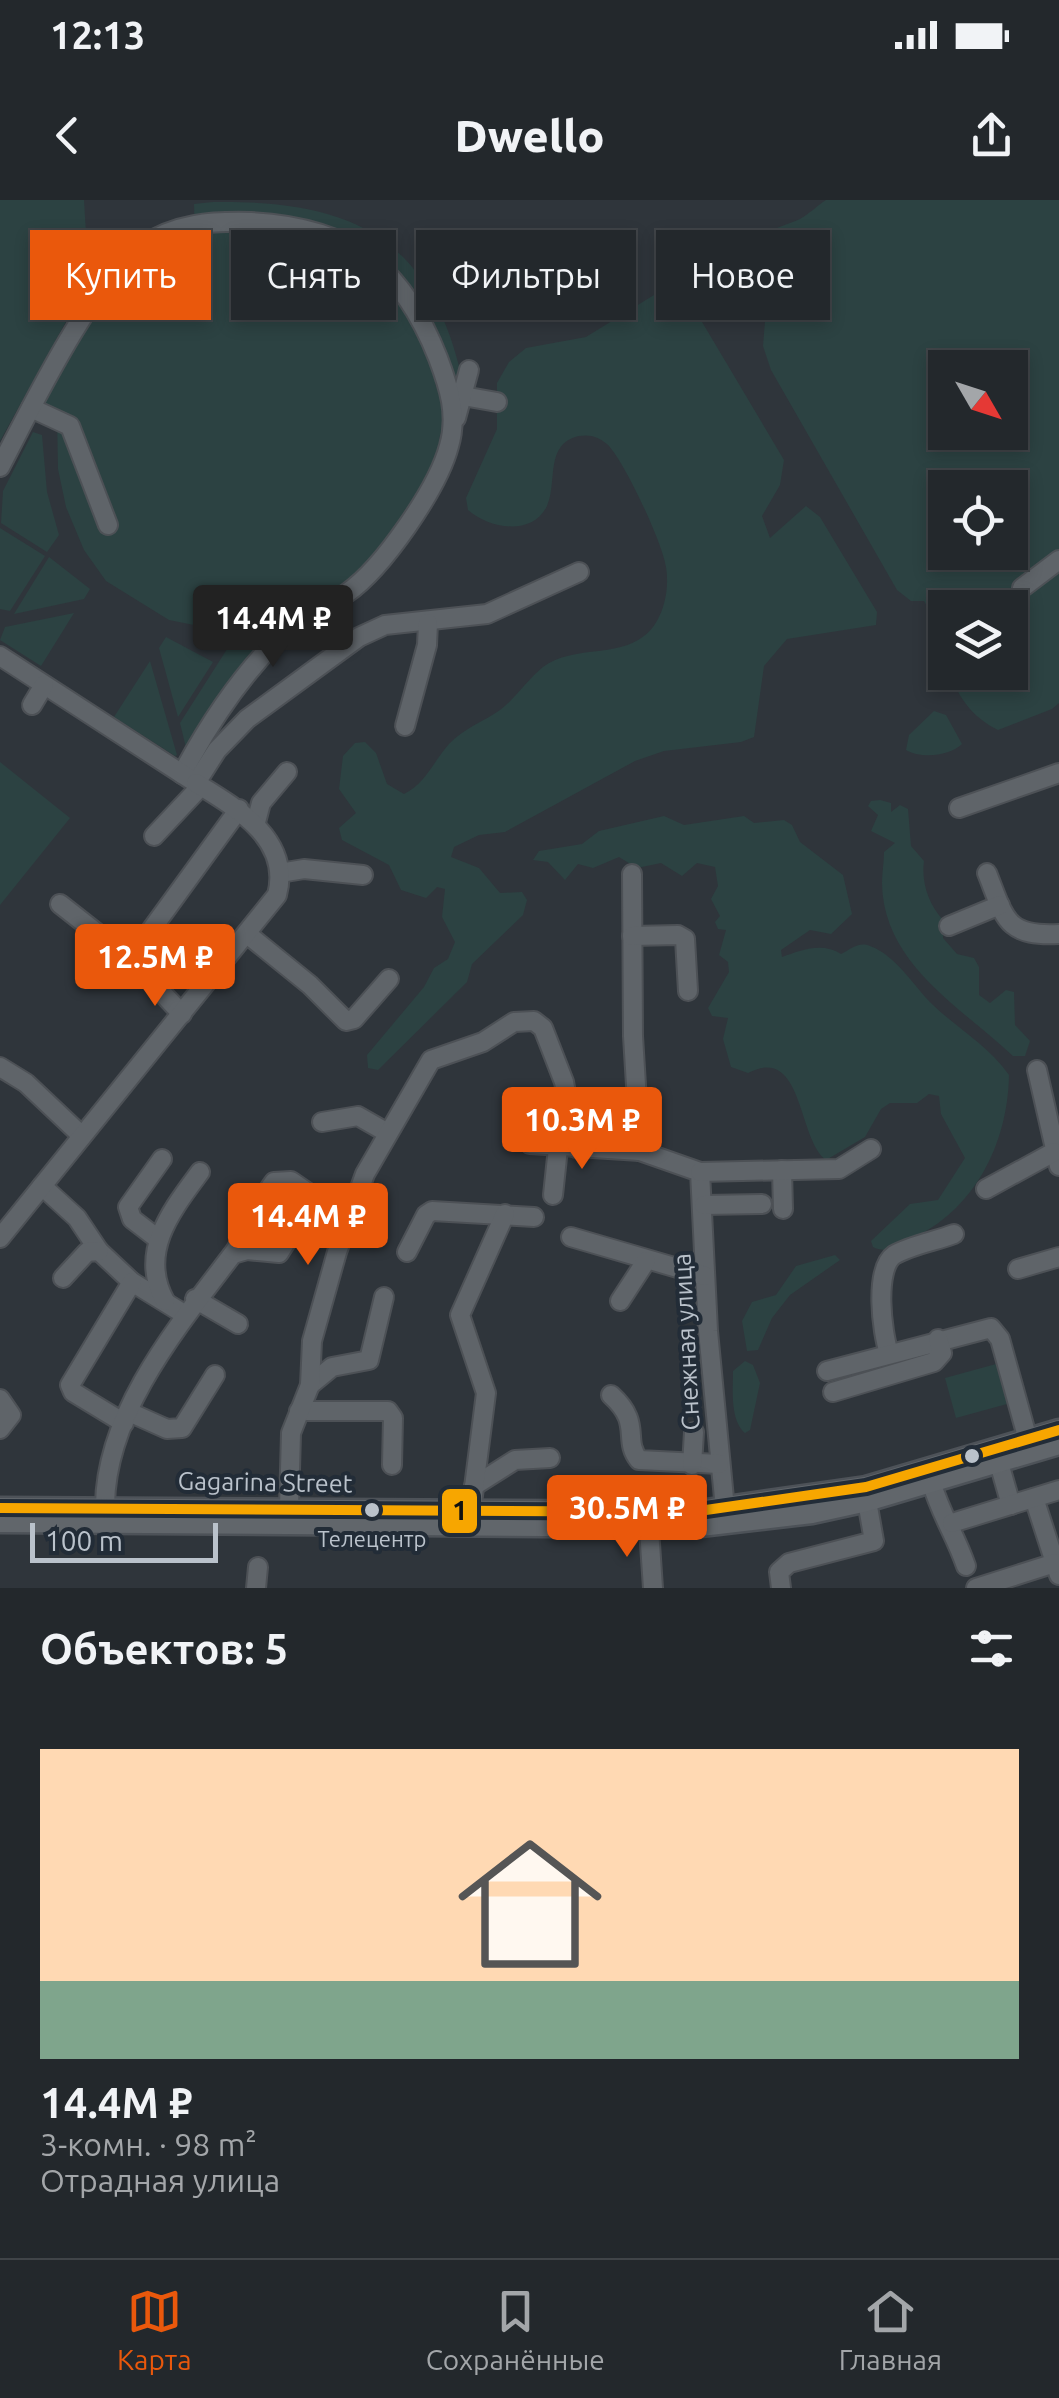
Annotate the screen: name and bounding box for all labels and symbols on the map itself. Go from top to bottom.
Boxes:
north arrow [928,350,1028,450]
pin: 14.4M ₽ [181,585,365,670]
pin: 12.5M ₽ [63,924,247,1009]
pin: 10.3M ₽ [490,1087,674,1172]
pin: 14.4M ₽ [216,1183,400,1268]
street label: Снежная улица [667,1253,705,1431]
unlabelled marker [962,1446,982,1466]
street label: Gagarina Street [177,1466,353,1498]
pin: 30.5M ₽ [535,1475,719,1560]
line badge: 1 [440,1487,479,1535]
text: 1 [452,1494,468,1525]
marker: Телецентр [362,1500,382,1520]
scale bar [30,1518,218,1562]
place label: Телецентр [318,1526,426,1551]

